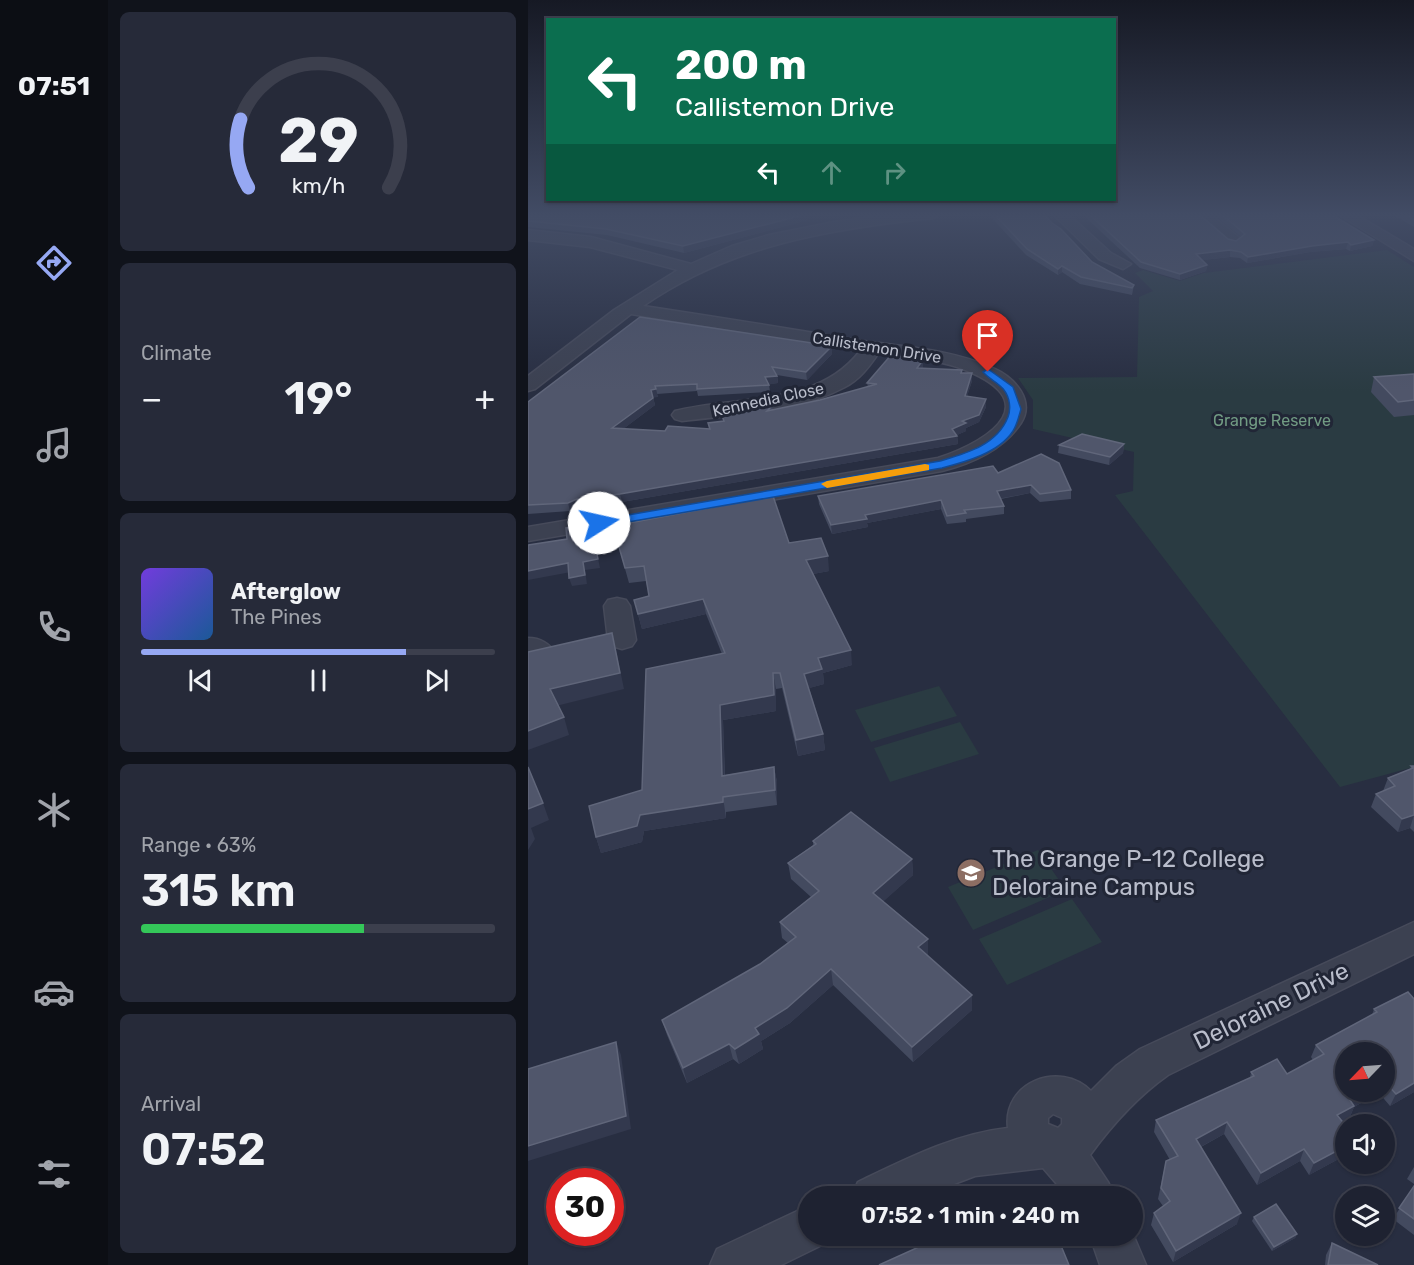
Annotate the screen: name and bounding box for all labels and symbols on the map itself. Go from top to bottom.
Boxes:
pin [962,310,1013,372]
street label: Callistemon Drive [811,328,943,367]
street label: Kennedia Close [711,378,826,421]
park label: Grange Reserve [1213,411,1331,430]
position arrow [567,491,631,555]
place label: The Grange P-12 College Deloraine Campus [992,845,1265,901]
school or university icon: The Grange P-12 College Deloraine Campus [955,857,987,889]
street label: Deloraine Drive [1189,956,1353,1056]
north arrow [1335,1042,1395,1102]
speed limit sign: 30 [546,1168,624,1246]

